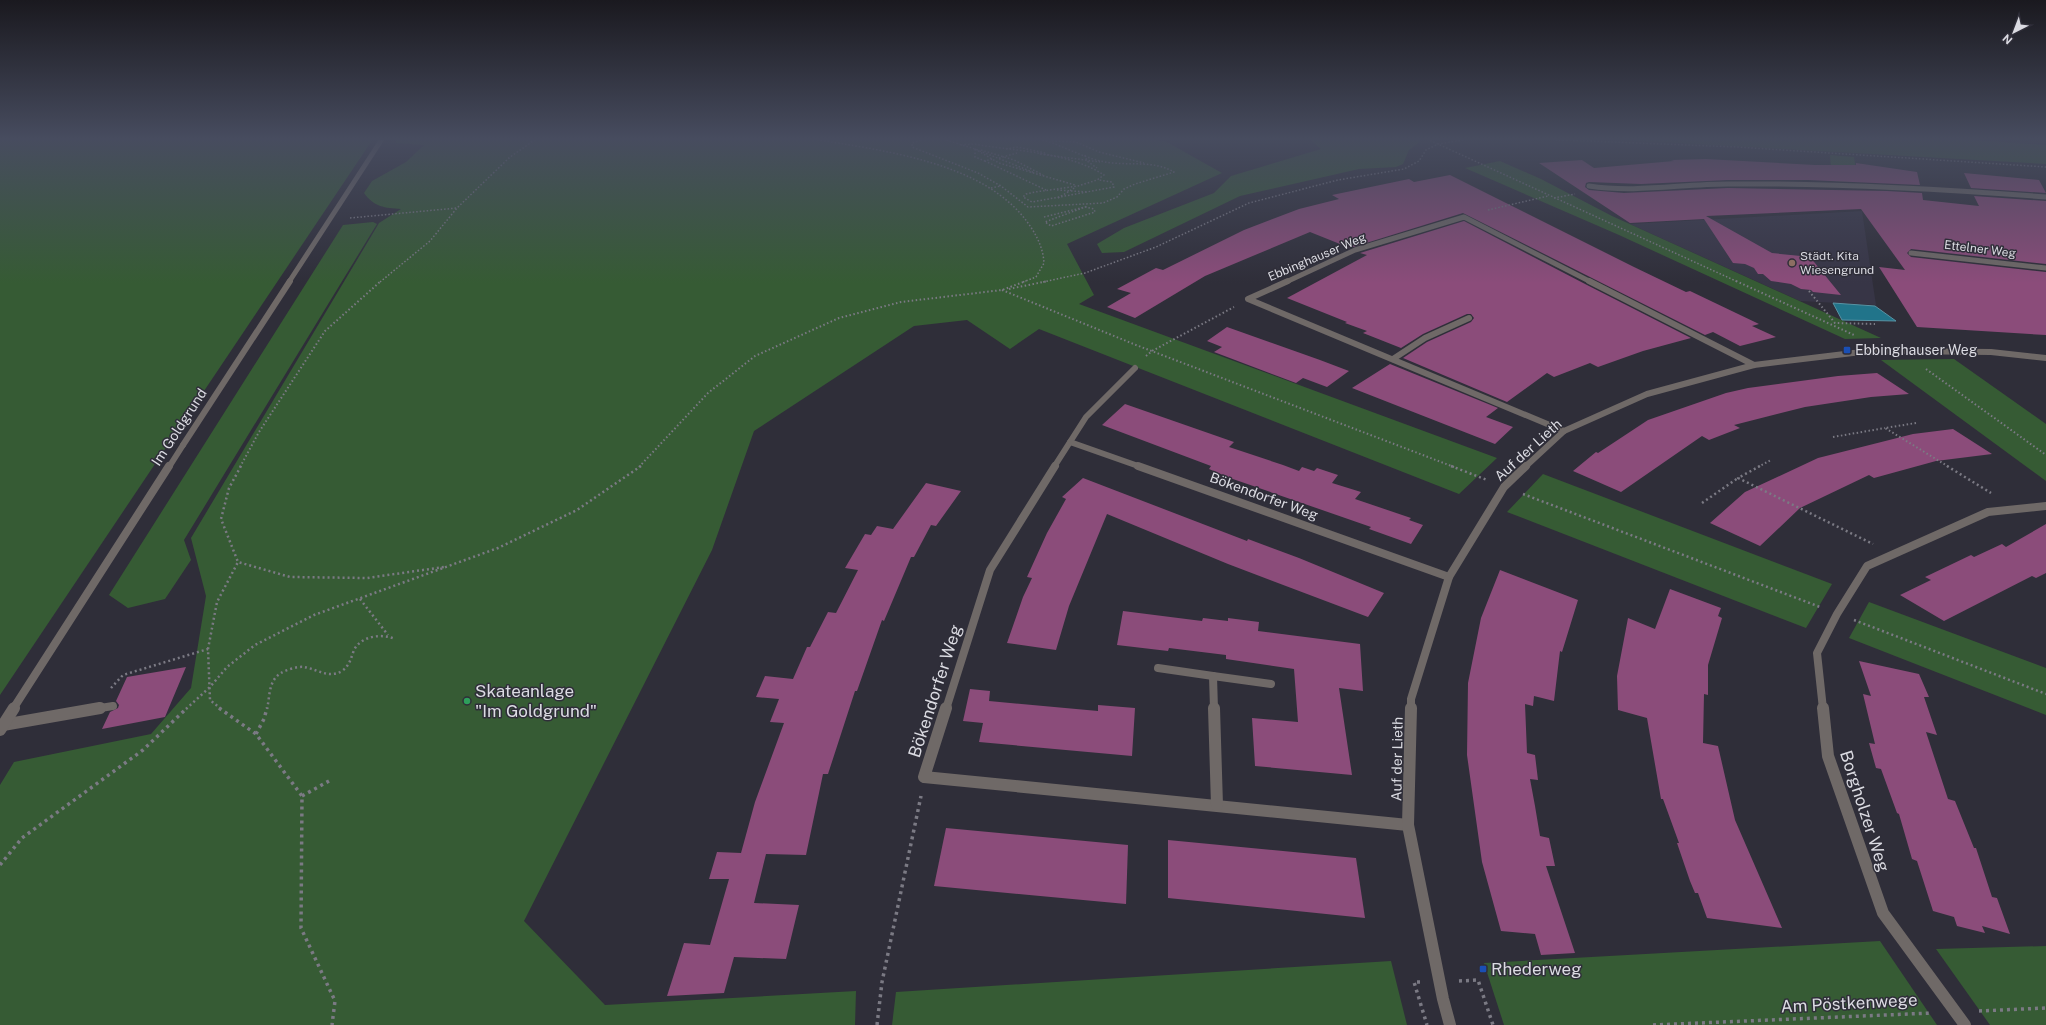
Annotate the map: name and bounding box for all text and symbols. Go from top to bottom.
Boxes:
north arrow [1994,12,2034,52]
text: N [2000,32,2015,47]
street label: Ebbinghauser Weg [1266,230,1368,284]
street label: Ettelner Weg [1943,238,2017,260]
place label: Städt. Kita Wiesengrund [1800,249,1874,277]
marker: Städt. Kita Wiesengrund [1787,258,1797,268]
place label: Ebbinghauser Weg [1855,342,1978,358]
marker: Ebbinghauser Weg [1842,345,1852,355]
street label: Im Goldgrund [148,385,210,469]
street label: Auf der Lieth [1491,416,1565,484]
street label: Bökendorfer Weg [1208,469,1321,523]
street label: Bökendorfer Weg [904,622,966,760]
place label: Skateanlage "Im Goldgrund" [475,681,597,721]
marker: Skateanlage "Im Goldgrund" [462,696,472,706]
street label: Auf der Lieth [1388,717,1406,801]
street label: Borgholzer Weg [1836,748,1894,874]
place label: Rhederweg [1491,959,1582,979]
marker: Rhederweg [1478,964,1488,974]
street label: Am Pöstkenwege [1780,989,1918,1017]

